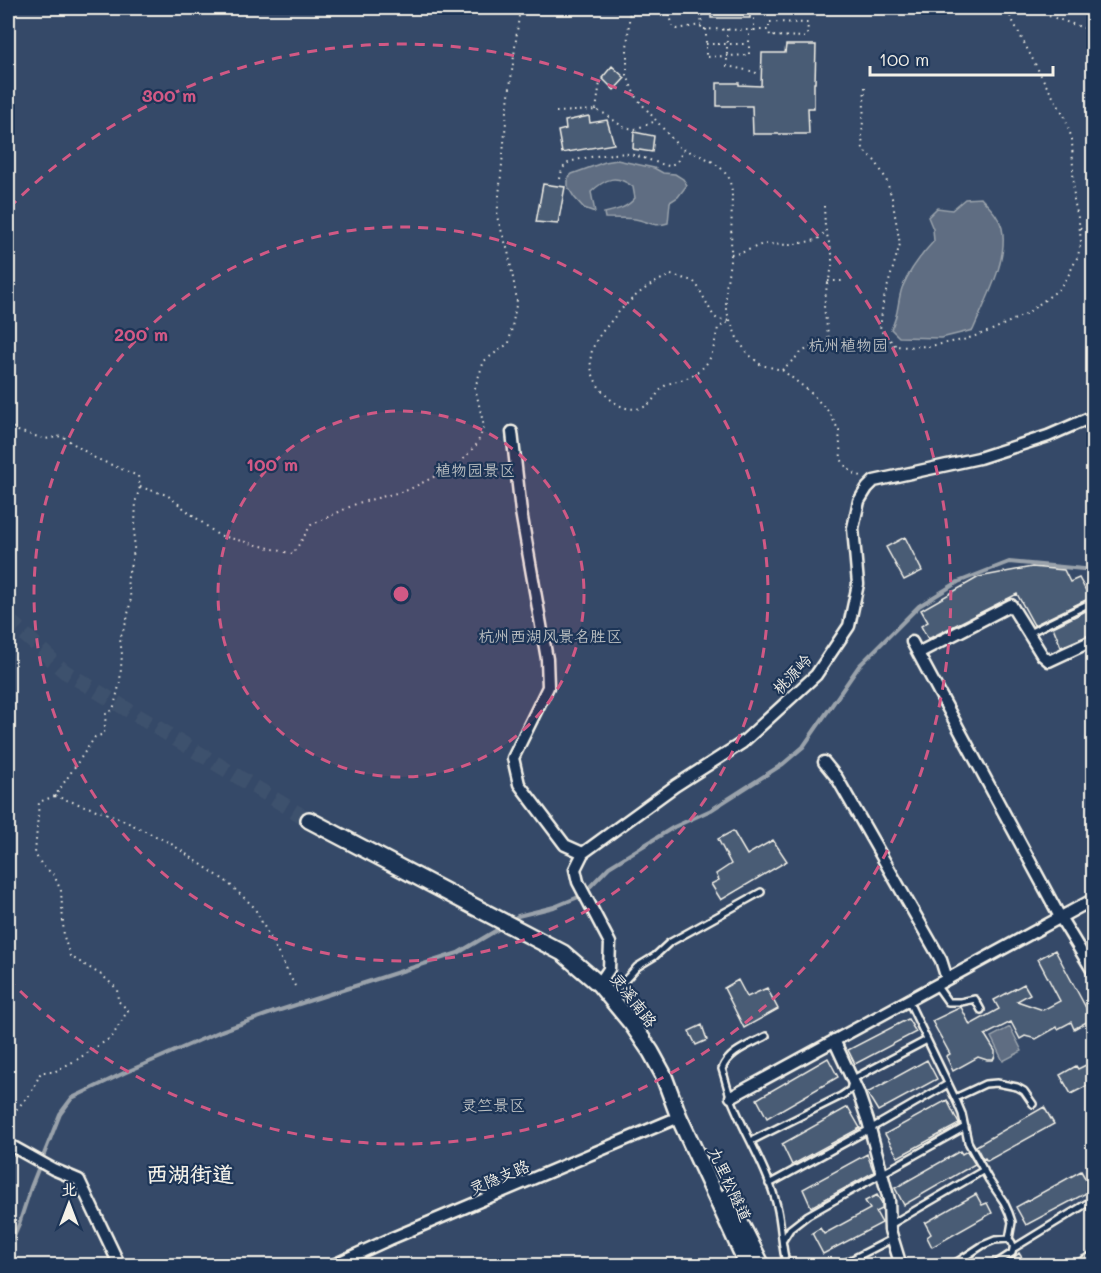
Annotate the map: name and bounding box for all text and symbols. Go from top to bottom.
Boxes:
scale bar [870,39,1053,77]
text: 100 m [879,47,929,71]
text: 300 m [142,83,196,107]
text: 200 m [114,322,168,346]
park label: 杭州植物园 [808,334,888,355]
text: 100 m [246,452,298,476]
park label: 植物园景区 [435,459,515,480]
centre of rings [391,584,411,604]
park label: 杭州西湖风景名胜区 [478,625,622,646]
street label: 桃源岭 [767,649,816,698]
street label: 灵溪南路 [606,968,662,1031]
park label: 灵竺景区 [461,1094,525,1115]
street label: 九里松隧道 [704,1143,757,1224]
street label: 灵隐支路 [465,1154,532,1199]
district label: 西湖街道 [146,1159,234,1188]
north arrow [39,1174,99,1234]
text: 北 [61,1178,77,1199]

